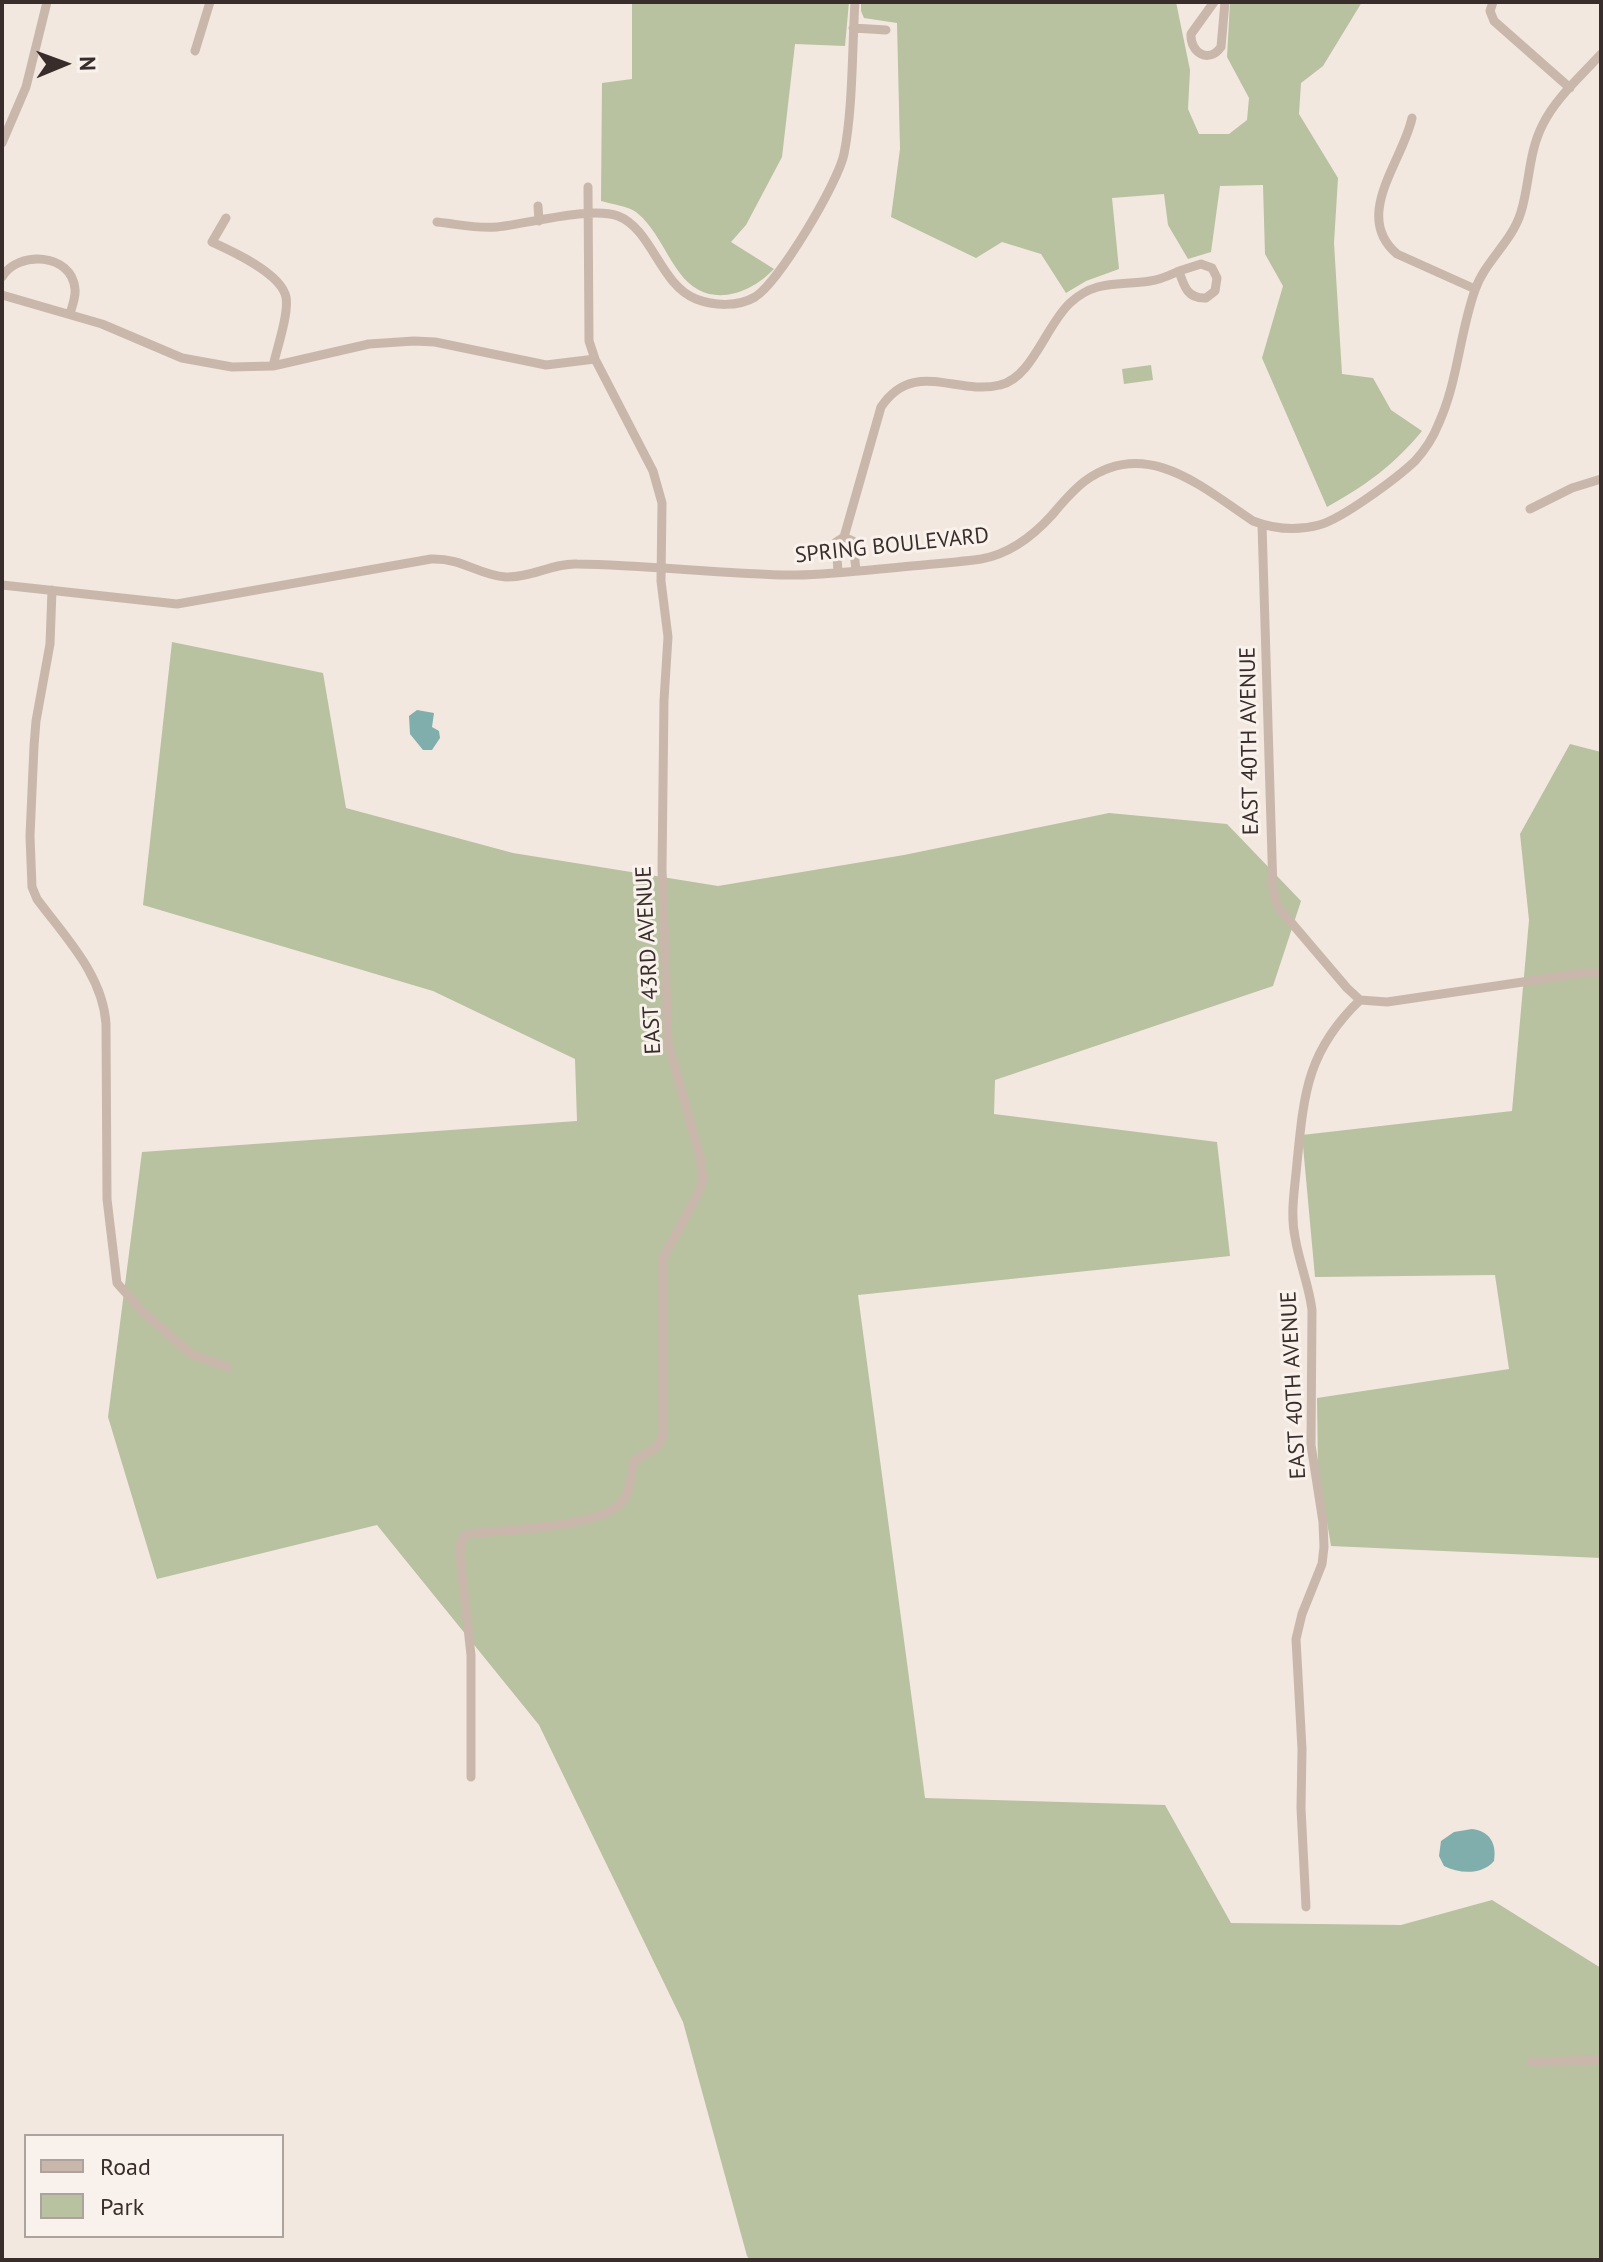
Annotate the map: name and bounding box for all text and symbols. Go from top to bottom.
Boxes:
north arrow [24,24,104,104]
text: N [74,56,102,71]
street label: SPRING BOULEVARD [794,523,990,569]
street label: EAST 40TH AVENUE [1235,647,1265,835]
street label: EAST 43RD AVENUE [631,865,667,1055]
street label: EAST 40TH AVENUE [1276,1290,1312,1480]
legend [24,2134,284,2238]
text: Road [100,2151,151,2182]
text: Park [100,2191,144,2222]

